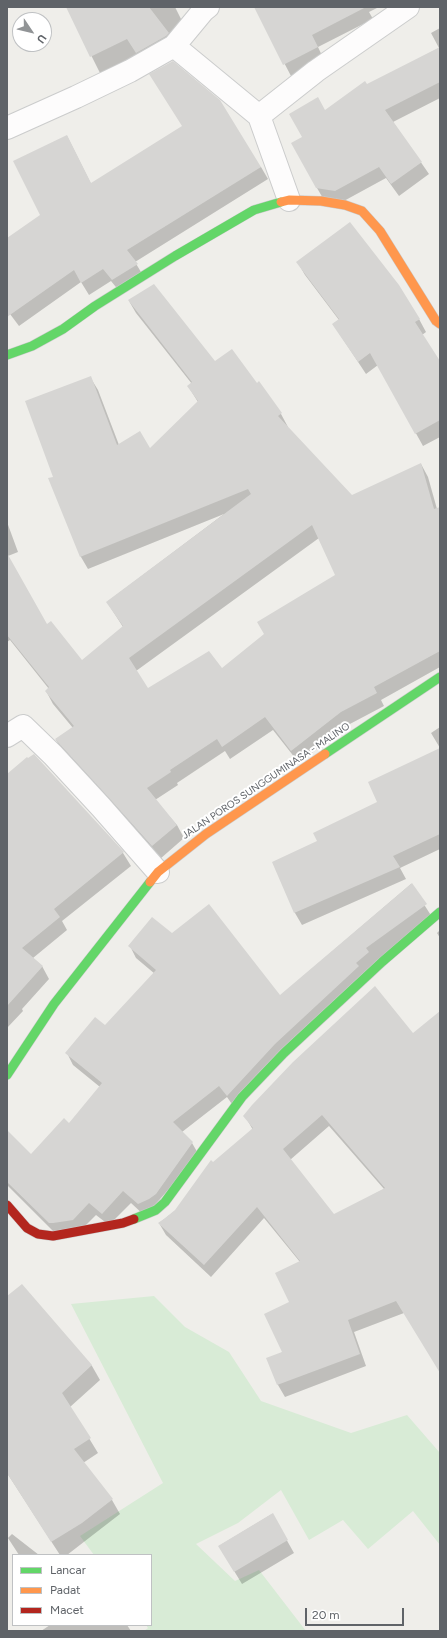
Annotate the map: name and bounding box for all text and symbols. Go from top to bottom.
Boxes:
north arrow [12,12,52,52]
text: U [34,32,49,45]
street label: JALAN POROS SUNGGUMINASA - MALINO [180,720,352,842]
legend [12,1554,152,1626]
text: Lancar [50,1563,86,1577]
text: Padat [50,1583,81,1597]
scale bar [307,1600,406,1626]
text: Macet [50,1603,84,1617]
text: 20 m [312,1608,340,1622]

